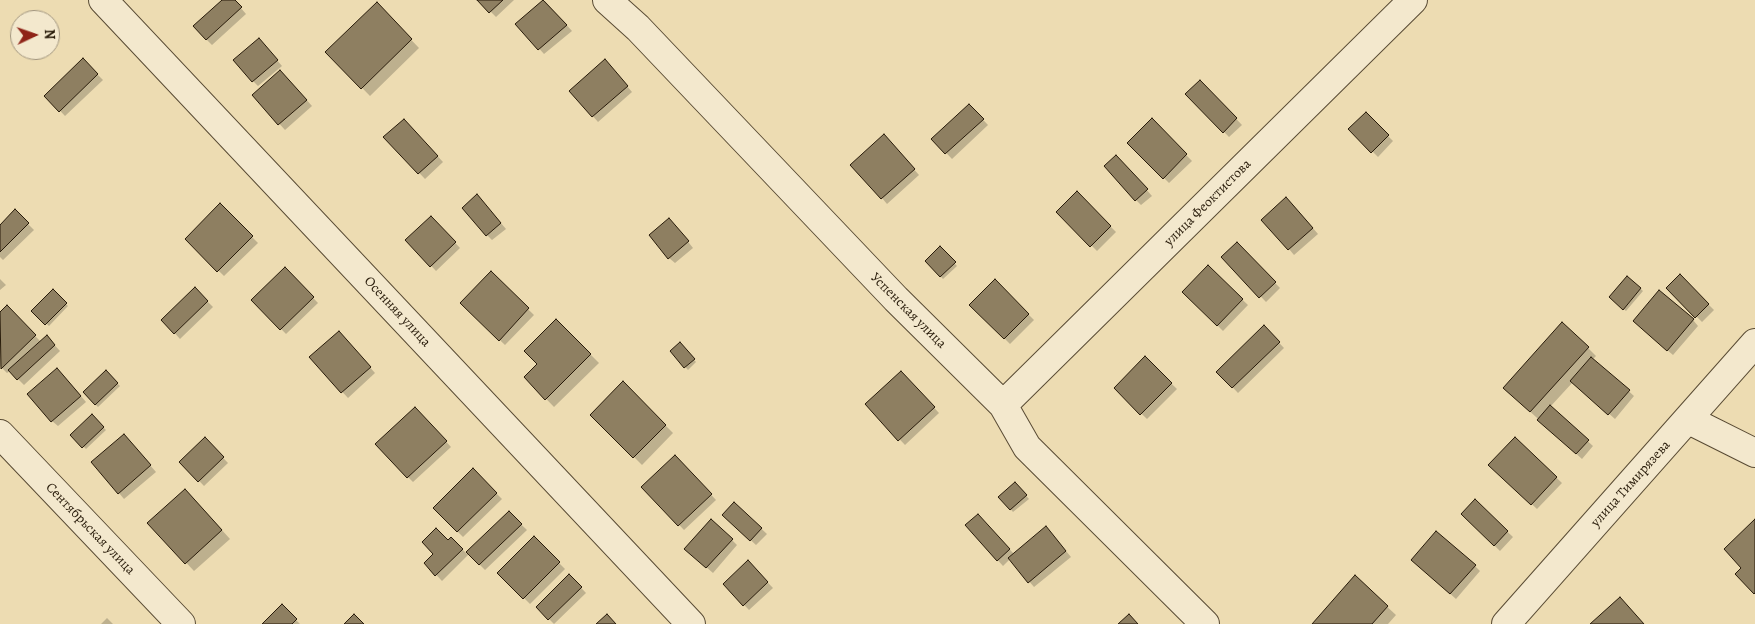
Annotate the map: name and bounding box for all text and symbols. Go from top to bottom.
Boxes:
north arrow [10,10,60,60]
text: N [40,29,59,40]
street label: улица Феоктистова [1161,156,1255,250]
street label: Успенская улица [867,270,949,352]
street label: Осенняя улица [360,273,434,351]
street label: улица Тимирязева [1588,437,1674,531]
street label: Сентябрьская улица [42,479,138,579]

